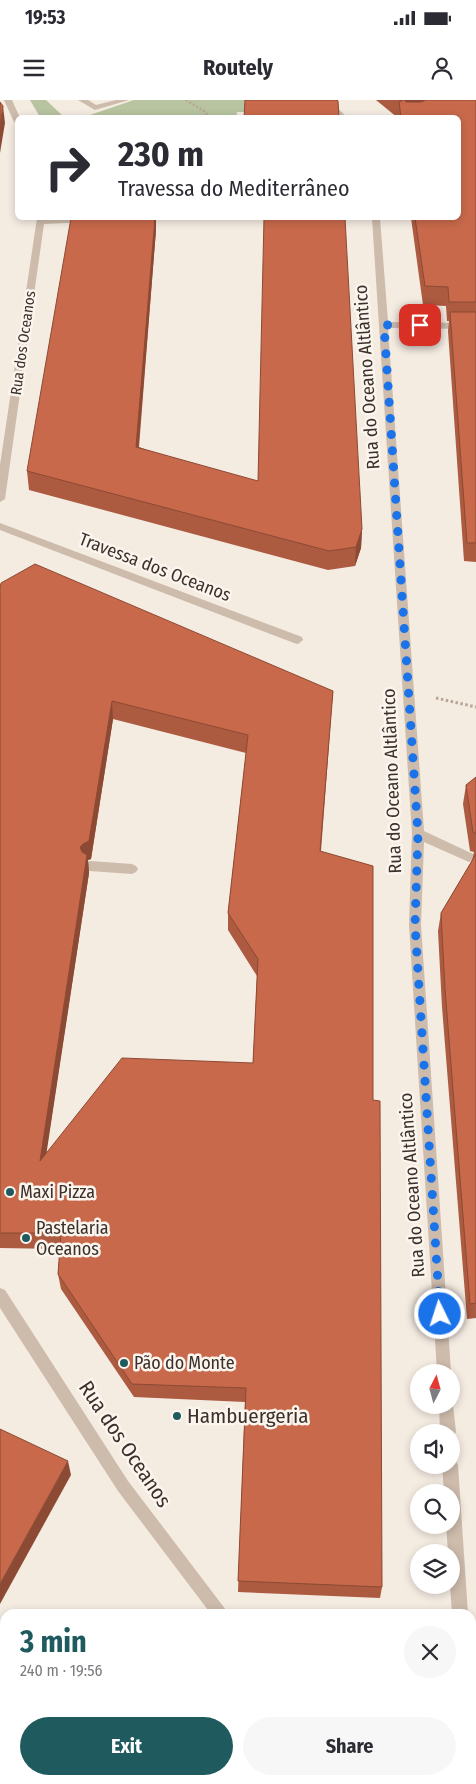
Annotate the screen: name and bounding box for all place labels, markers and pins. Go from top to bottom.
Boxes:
pin [399,304,441,346]
place label: Maxi Pizza [20,1181,95,1203]
marker: Maxi Pizza [4,1186,16,1198]
place label: Pastelaria Oceanos [36,1217,109,1260]
marker: Pastelaria Oceanos [20,1232,32,1244]
place label: Pão do Monte [134,1352,235,1374]
marker: Pão do Monte [118,1357,130,1369]
place label: Hambuergeria [187,1403,309,1429]
marker: Hambuergeria [171,1410,183,1422]

